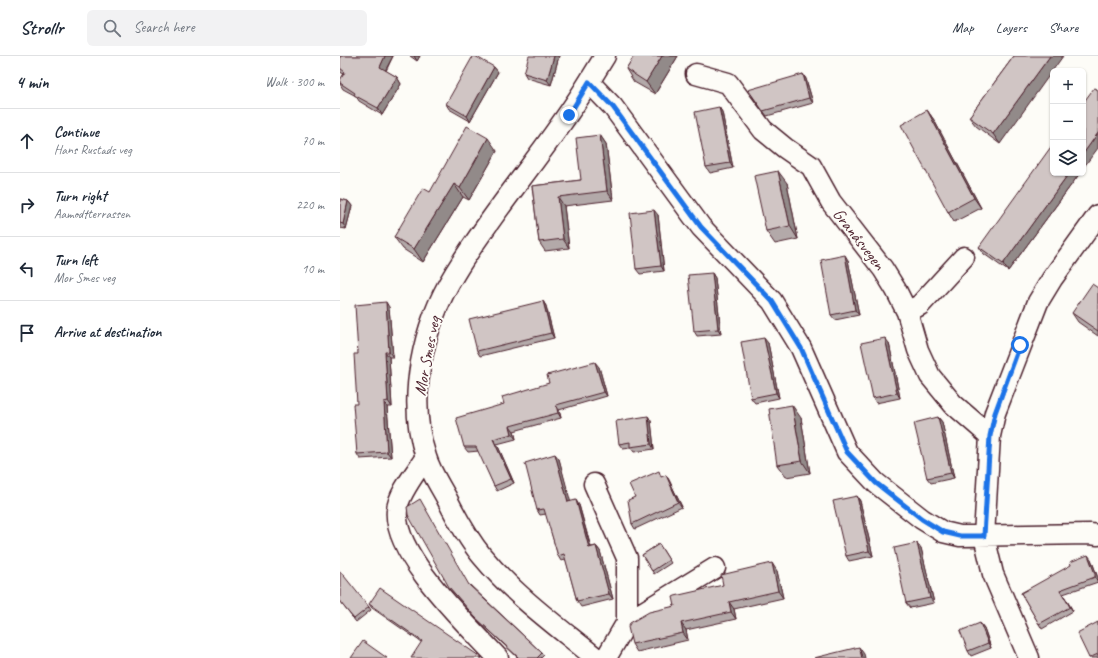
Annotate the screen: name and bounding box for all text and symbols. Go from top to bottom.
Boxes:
search box [87,10,367,46]
text: Strollr [20,16,63,40]
icon: search [101,17,123,39]
text: Search here [133,18,195,37]
text: Map [952,19,974,36]
text: Layers [996,19,1027,36]
text: Share [1049,19,1078,36]
map controls [1050,68,1086,176]
button: + [1050,68,1086,104]
text: 4 min [16,72,49,93]
text: Walk · 300 m [265,74,324,90]
button: − [1050,104,1086,140]
route end [560,106,578,124]
text: Continue [54,123,99,142]
icon: ahead [16,130,38,152]
text: 70 m [302,133,324,149]
button: layers [1050,140,1086,176]
text: Hans Rustads veg [54,142,132,158]
text: Turn right [54,187,107,206]
icon: right [16,194,38,216]
text: 220 m [296,197,324,213]
street label: Granåsvegen [828,204,891,275]
text: Aamodtterrassen [54,206,130,222]
text: Turn left [54,251,97,270]
icon: left [16,258,38,280]
text: 10 m [302,261,324,277]
text: Mor Smes veg [54,270,115,286]
street label: Mor Smes veg [409,313,445,397]
icon: arrive [16,322,38,344]
text: Arrive at destination [54,323,161,342]
route start [1011,336,1029,354]

